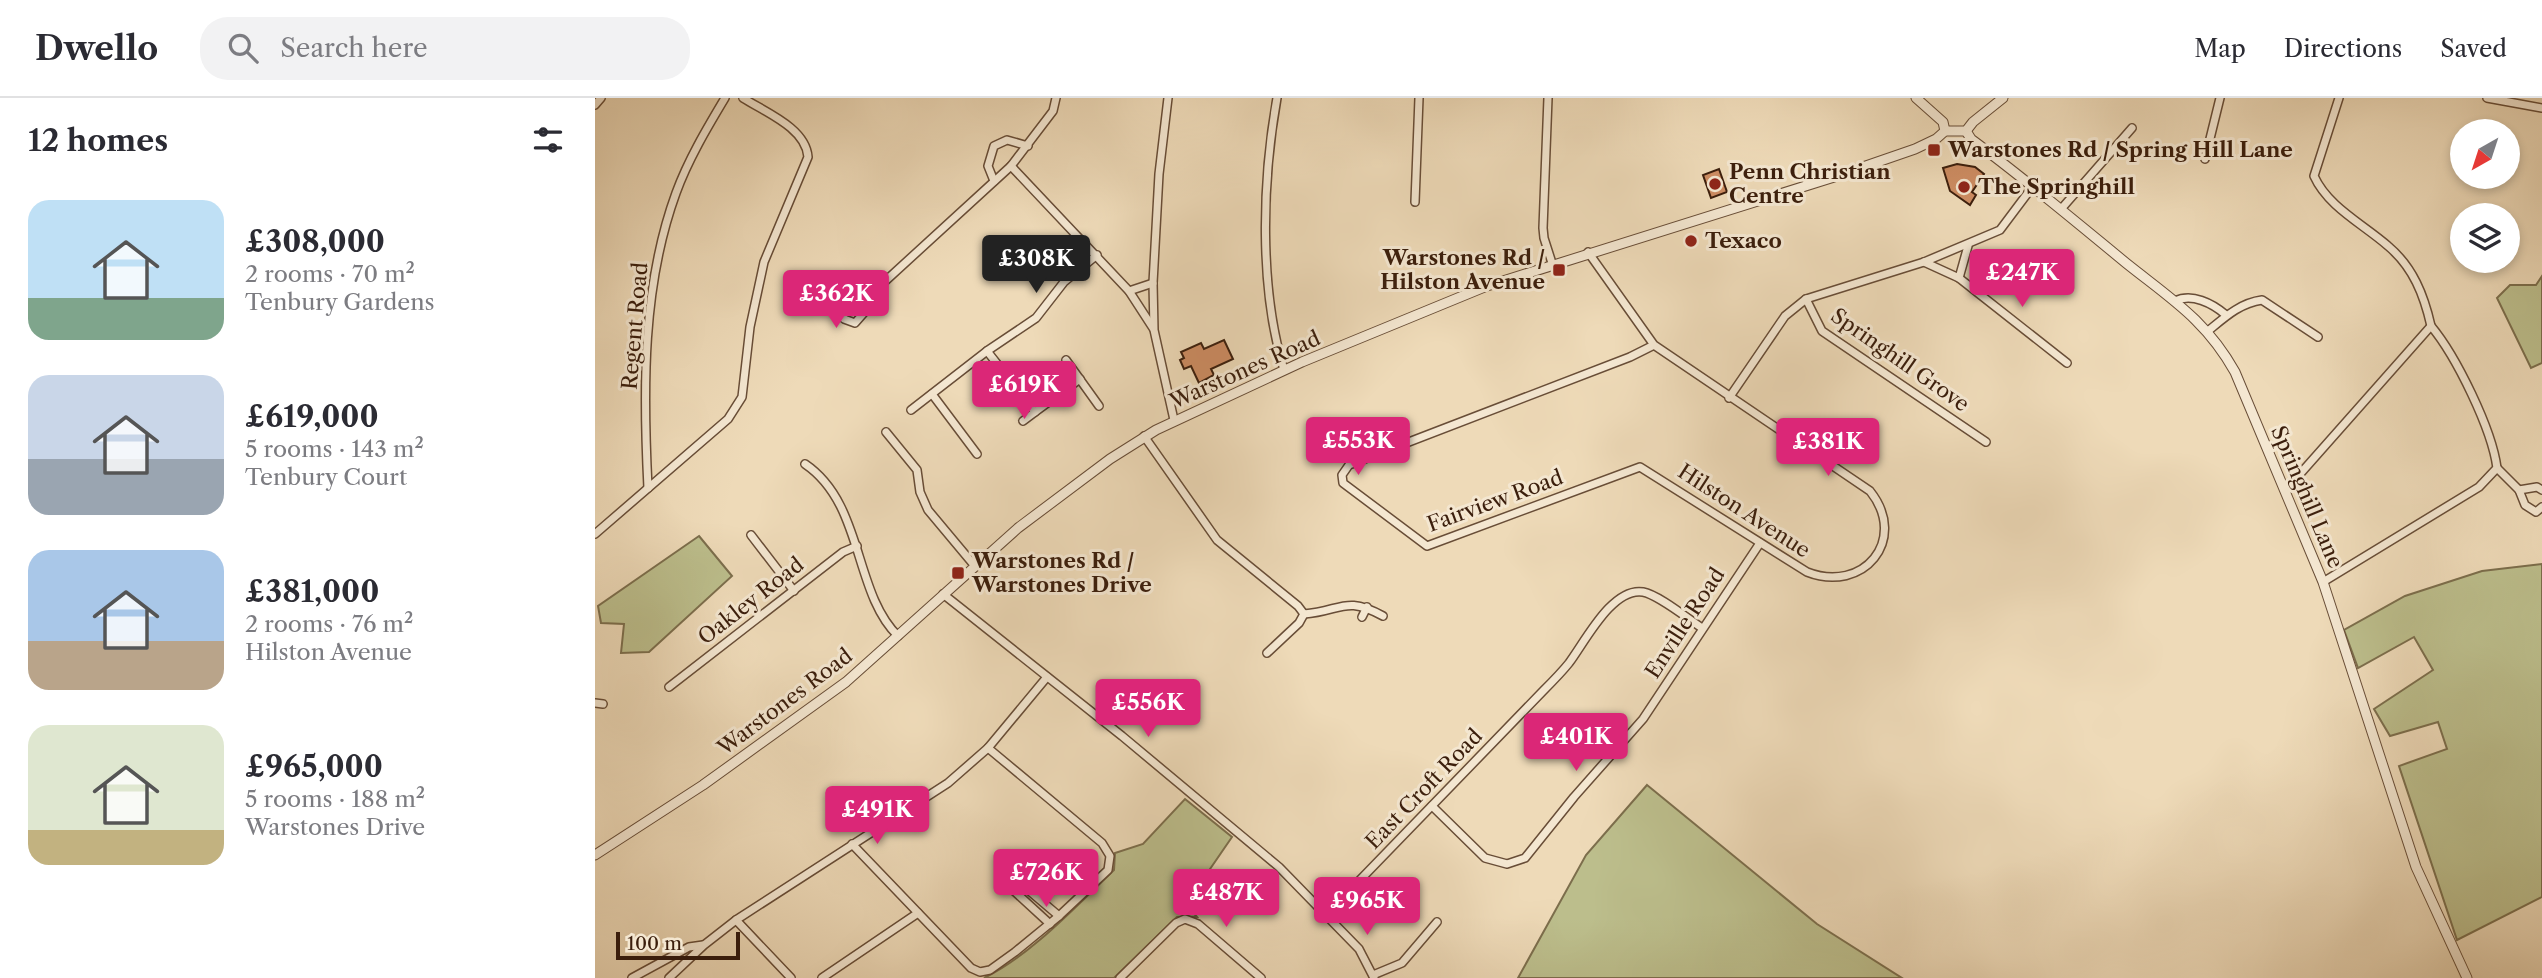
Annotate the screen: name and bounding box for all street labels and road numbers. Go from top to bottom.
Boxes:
street label: Regent Road [616,261,653,391]
street label: Springhill Grove [1826,303,1974,417]
street label: Warstones Road [1165,325,1324,414]
street label: Springhill Lane [2266,422,2349,572]
street label: Hilston Avenue [1674,459,1815,563]
street label: Fairview Road [1424,464,1566,537]
street label: Oakley Road [693,552,809,649]
street label: Enville Road [1640,563,1730,683]
street label: Warstones Road [712,643,857,761]
street label: East Croft Road [1360,723,1487,854]

